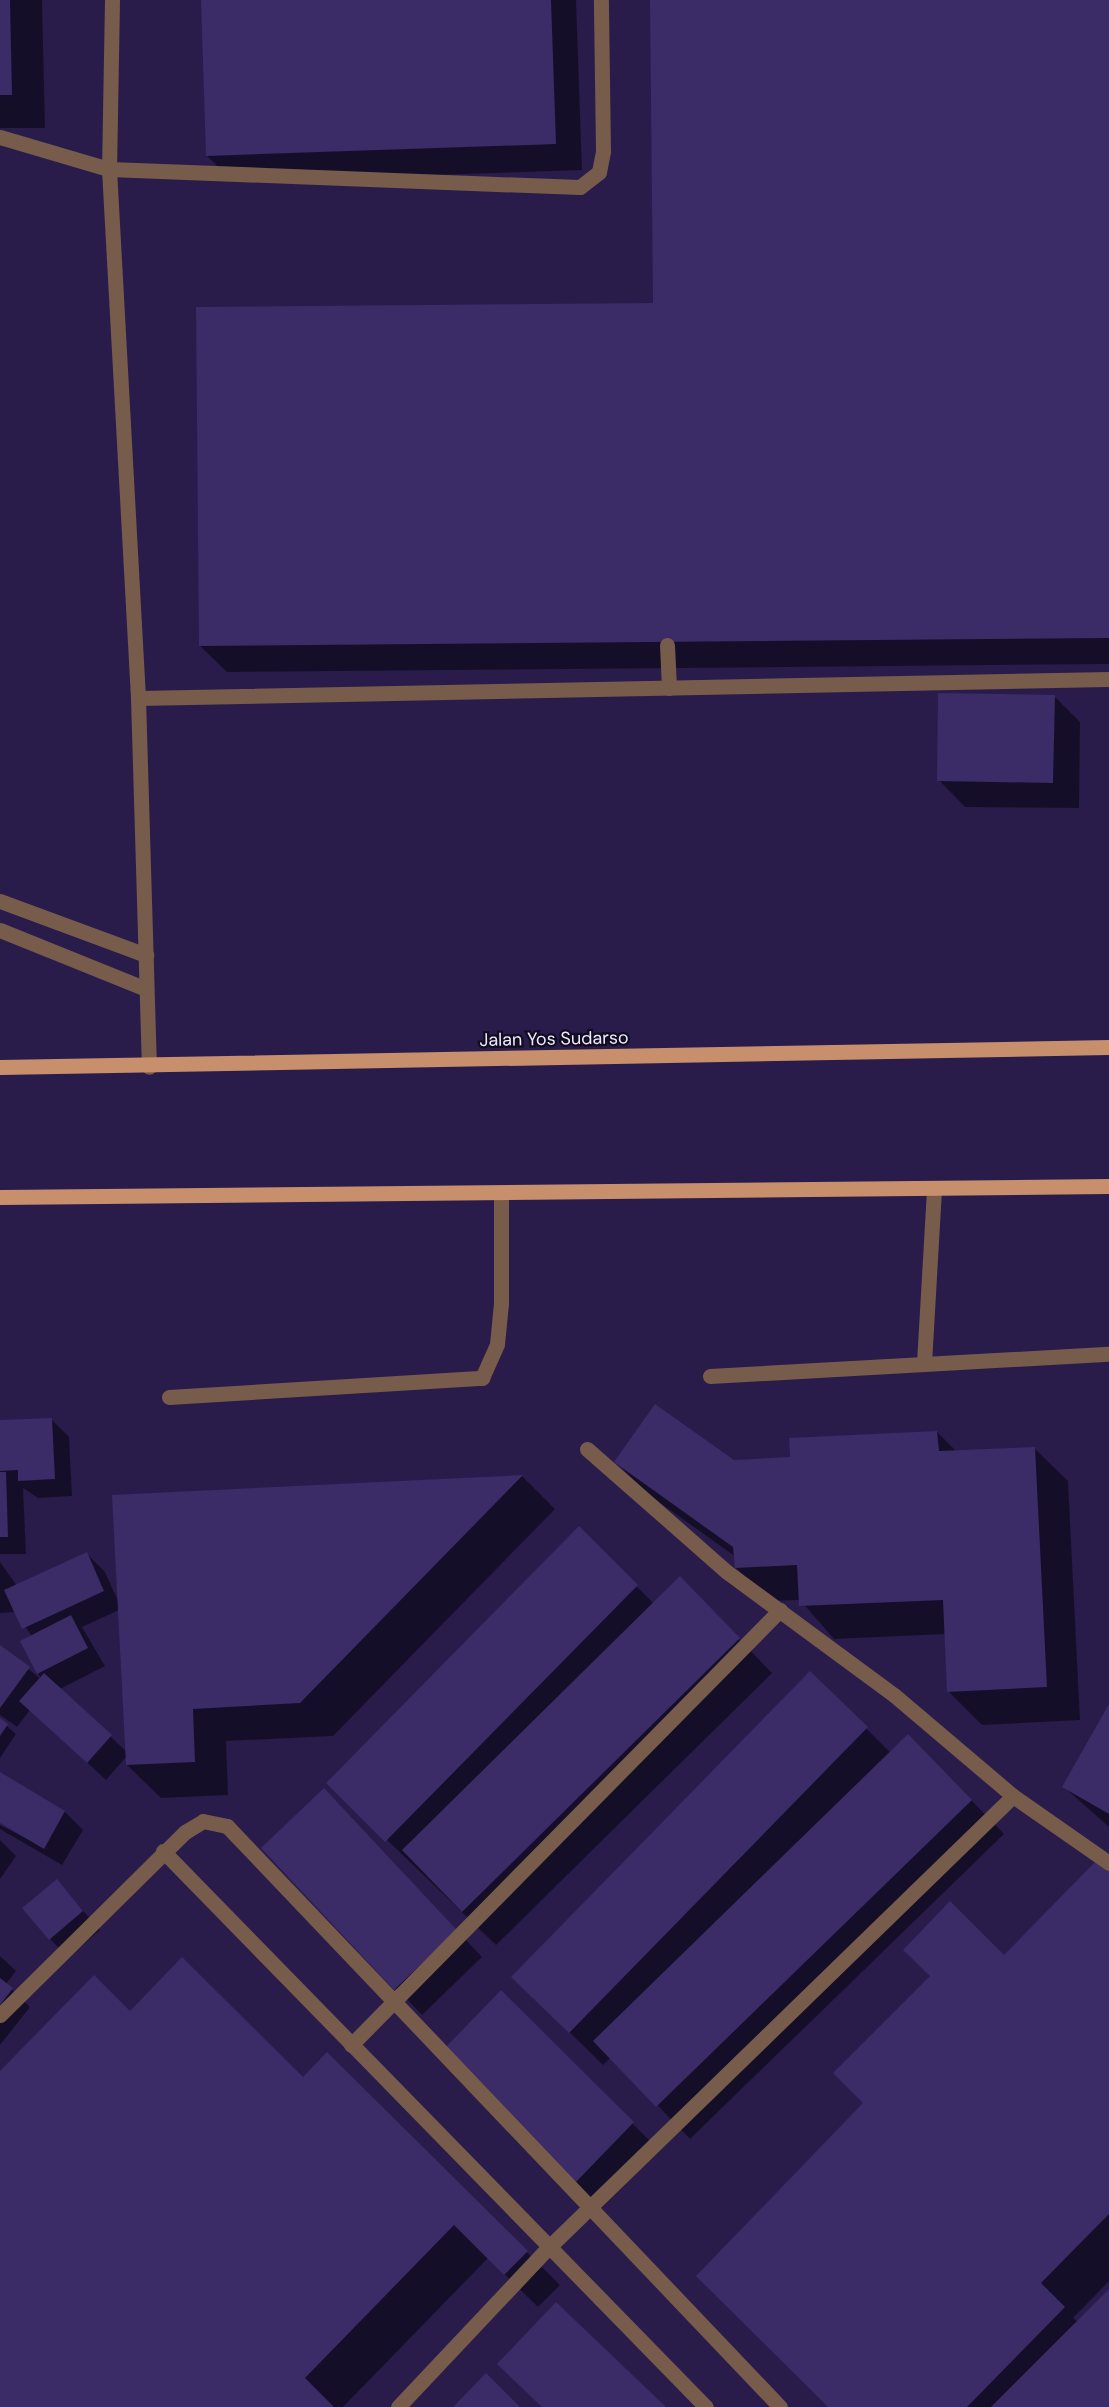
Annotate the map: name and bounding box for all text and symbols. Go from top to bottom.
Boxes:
street label: Jalan Yos Sudarso [479,1027,629,1051]

